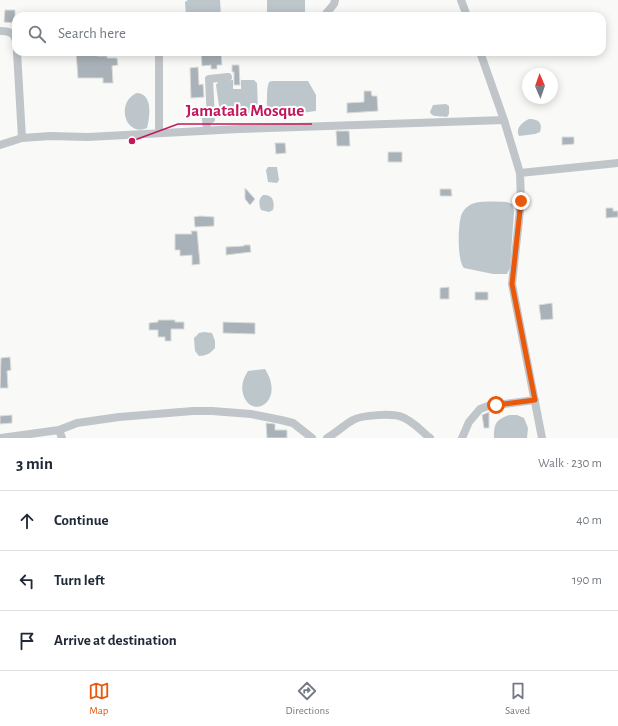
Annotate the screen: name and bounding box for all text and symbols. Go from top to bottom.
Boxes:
search box [12,12,606,56]
icon: search [26,23,48,45]
text: Search here [58,26,126,41]
north arrow [522,68,558,104]
callout: Jamatala Mosque [178,95,312,124]
text: Jamatala Mosque [186,102,304,119]
route end [512,192,530,210]
route start [487,396,505,414]
text: 3 min [16,455,53,472]
text: Walk · 230 m [538,457,602,470]
icon: ahead [16,510,38,532]
text: Continue [54,513,109,528]
text: 40 m [576,514,602,527]
icon: left [16,570,38,592]
text: Turn left [54,573,105,588]
text: 190 m [572,574,602,587]
icon: arrive [16,630,38,652]
text: Arrive at destination [54,633,177,648]
tab: Map [88,680,110,717]
tab: Directions [285,680,329,717]
tab: Saved [505,680,530,717]

